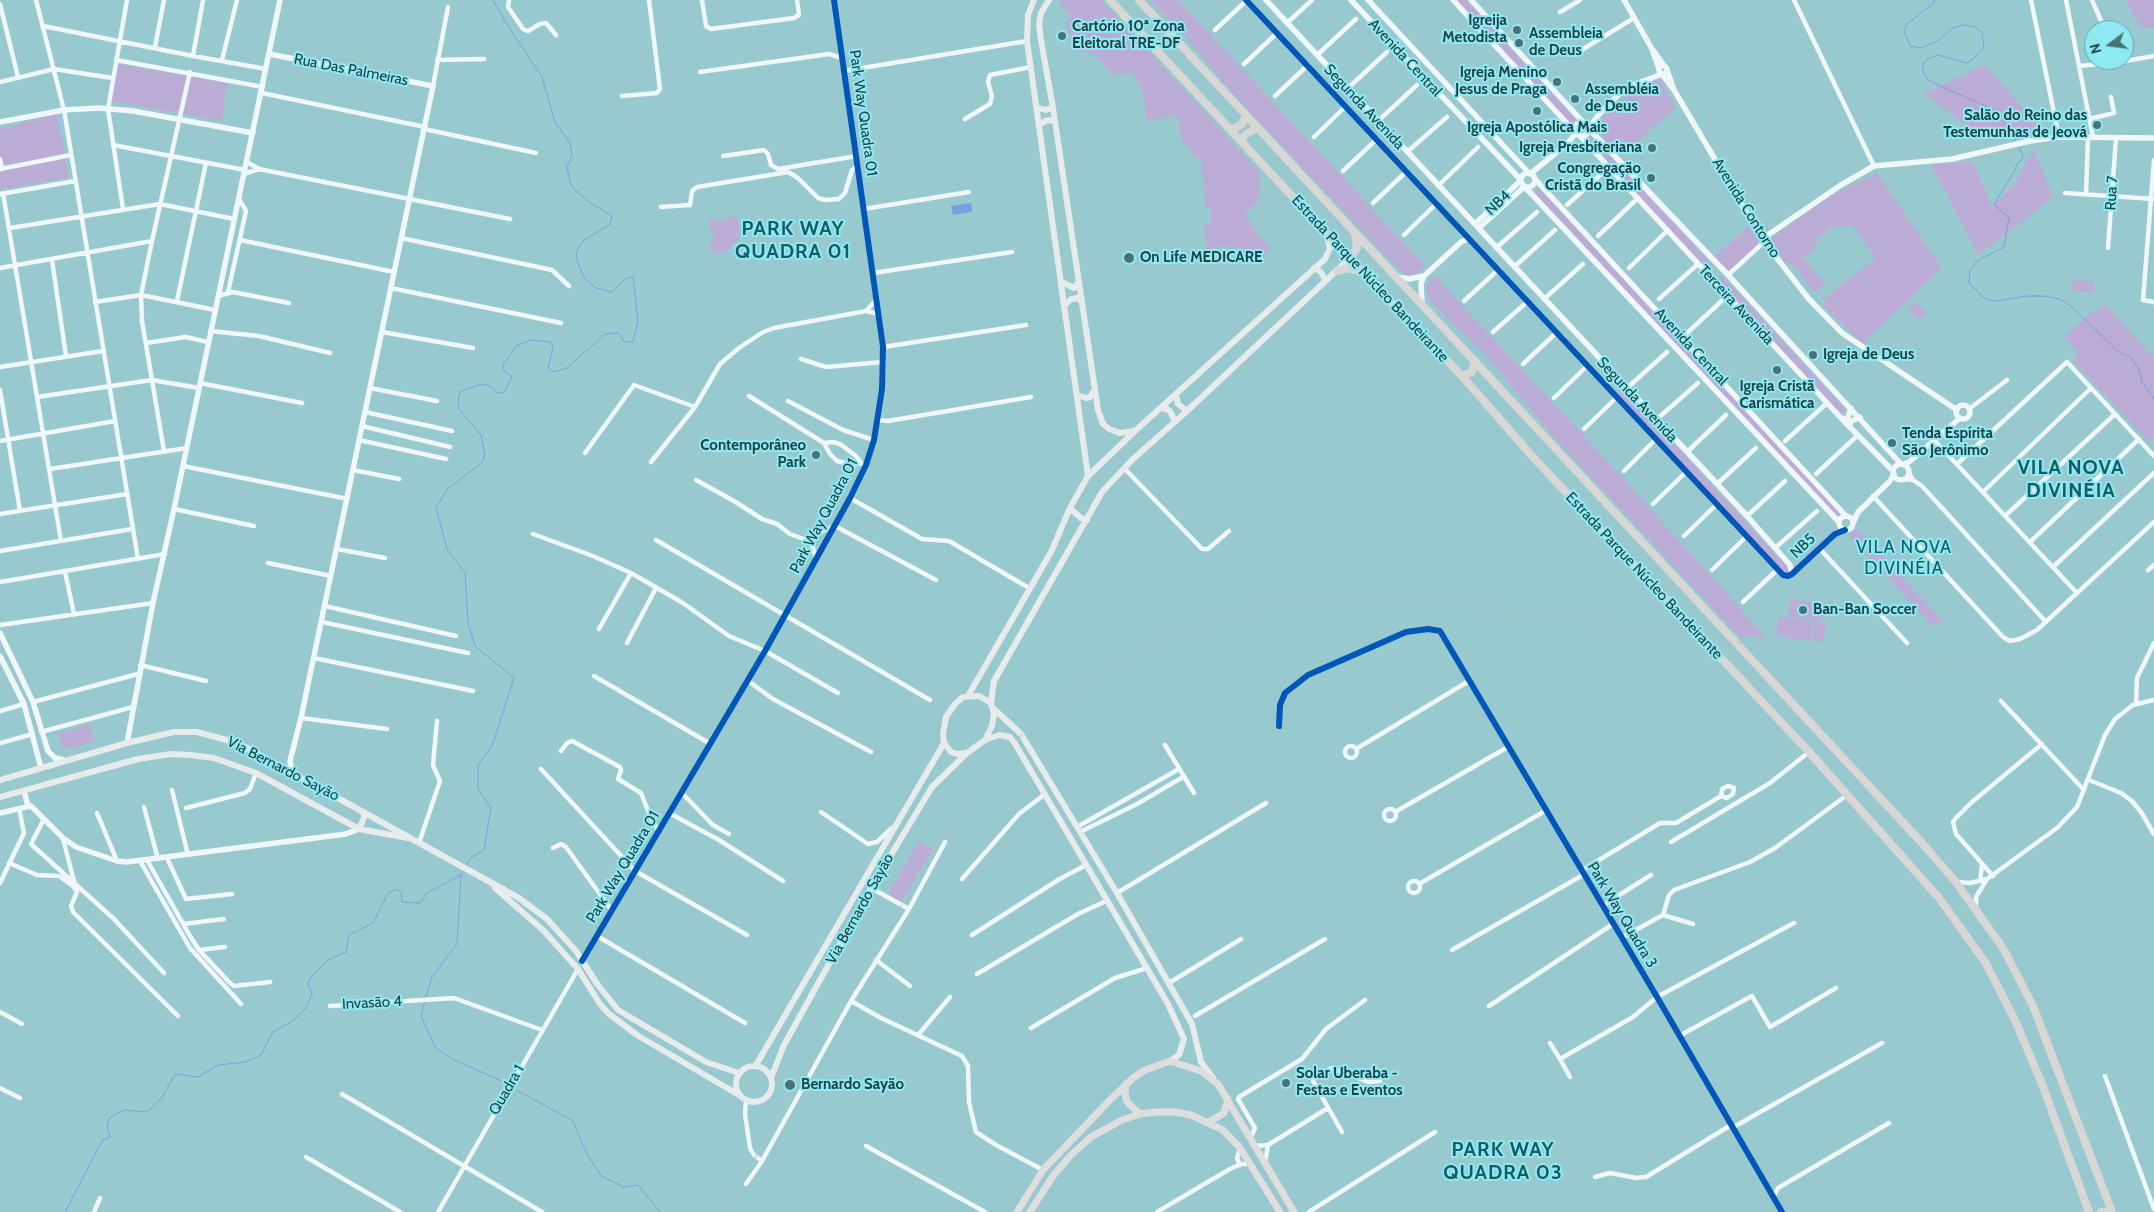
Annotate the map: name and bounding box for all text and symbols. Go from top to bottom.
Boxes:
place label: Igreija Metodista [1442,12,1507,47]
street label: Avenida Central [1364,15,1446,101]
place label: Cartório 10ª Zona Eleitoral TRE-DF [1072,18,1185,53]
north arrow [2084,20,2134,70]
marker: Igreija Metodista [1511,24,1523,36]
place label: Assembleia de Deus [1529,25,1603,60]
marker: Cartório 10ª Zona Eleitoral TRE-DF [1056,30,1068,42]
marker: Assembleia de Deus [1513,37,1525,49]
text: N [2086,42,2105,56]
street label: Park Way Quadra 01 [845,49,881,177]
street label: Rua Das Palmeiras [292,50,410,90]
street label: Segunda Avenida [1320,61,1408,153]
place label: Igreja Menino Jesus de Praga [1455,64,1547,99]
marker: Igreja Menino Jesus de Praga [1551,76,1563,88]
place label: Assembléia de Deus [1585,81,1659,116]
marker: Assembléia de Deus [1569,93,1581,105]
marker: Igreja Apostólica Mais [1531,105,1543,117]
place label: Salão do Reino das Testemunhas de Jeová [1943,107,2087,142]
place label: Igreja Apostólica Mais [1467,119,1607,137]
marker: Salão do Reino das Testemunhas de Jeová [2091,119,2103,131]
place label: Igreja Presbiteriana [1519,139,1642,157]
marker: Igreja Presbiteriana [1646,142,1658,154]
street label: Avenida Contorno [1708,155,1784,261]
place label: Congregação Cristã do Brasil [1545,160,1641,195]
marker: Congregação Cristã do Brasil [1645,172,1657,184]
street label: Rua 7 [2102,175,2122,211]
street label: NB4 [1482,187,1514,219]
street label: Estrada Parque Núcleo Bandeirante [1288,192,1452,366]
district label: PARK WAY QUADRA 01 [734,217,852,264]
place label: On Life MEDICARE [1140,249,1263,267]
marker: On Life MEDICARE [1122,251,1136,265]
street label: Terceira Avenida [1694,261,1778,349]
street label: Avenida Central [1650,304,1732,390]
place label: Igreja de Deus [1823,346,1914,364]
marker: Igreja de Deus [1807,349,1819,361]
street label: Segunda Avenida [1593,354,1681,446]
marker: Igreja Cristã Carismática [1771,364,1783,376]
place label: Igreja Cristã Carismática [1739,378,1815,413]
place label: Tenda Espírita São Jerônimo [1902,425,1993,460]
place label: Contemporâneo Park [700,437,806,472]
marker: Tenda Espírita São Jerônimo [1886,437,1898,449]
marker: Contemporâneo Park [810,449,822,461]
street label: Park Way Quadra 01 [786,456,862,576]
district label: VILA NOVA DIVINÉIA [2016,456,2126,503]
street label: Estrada Parque Núcleo Bandeirante [1562,489,1726,663]
street label: NB5 [1787,530,1819,562]
district label: VILA NOVA DIVINÉIA [1855,537,1953,580]
place label: Ban-Ban Soccer [1813,601,1916,619]
marker: Ban-Ban Soccer [1797,604,1809,616]
street label: Via Bernardo Sayão [224,733,342,805]
street label: Park Way Quadra 01 [583,808,663,926]
street label: Via Bernardo Sayão [822,851,898,967]
street label: Park Way Quadra 3 [1583,859,1661,971]
street label: Invasão 4 [342,992,402,1014]
street label: Quadra 1 [485,1062,529,1118]
place label: Solar Uberaba - Festas e Eventos [1296,1065,1403,1100]
place label: Bernardo Sayão [801,1076,904,1094]
marker: Solar Uberaba - Festas e Eventos [1280,1077,1292,1089]
marker: Bernardo Sayão [783,1078,797,1092]
district label: PARK WAY QUADRA 03 [1442,1138,1564,1185]

